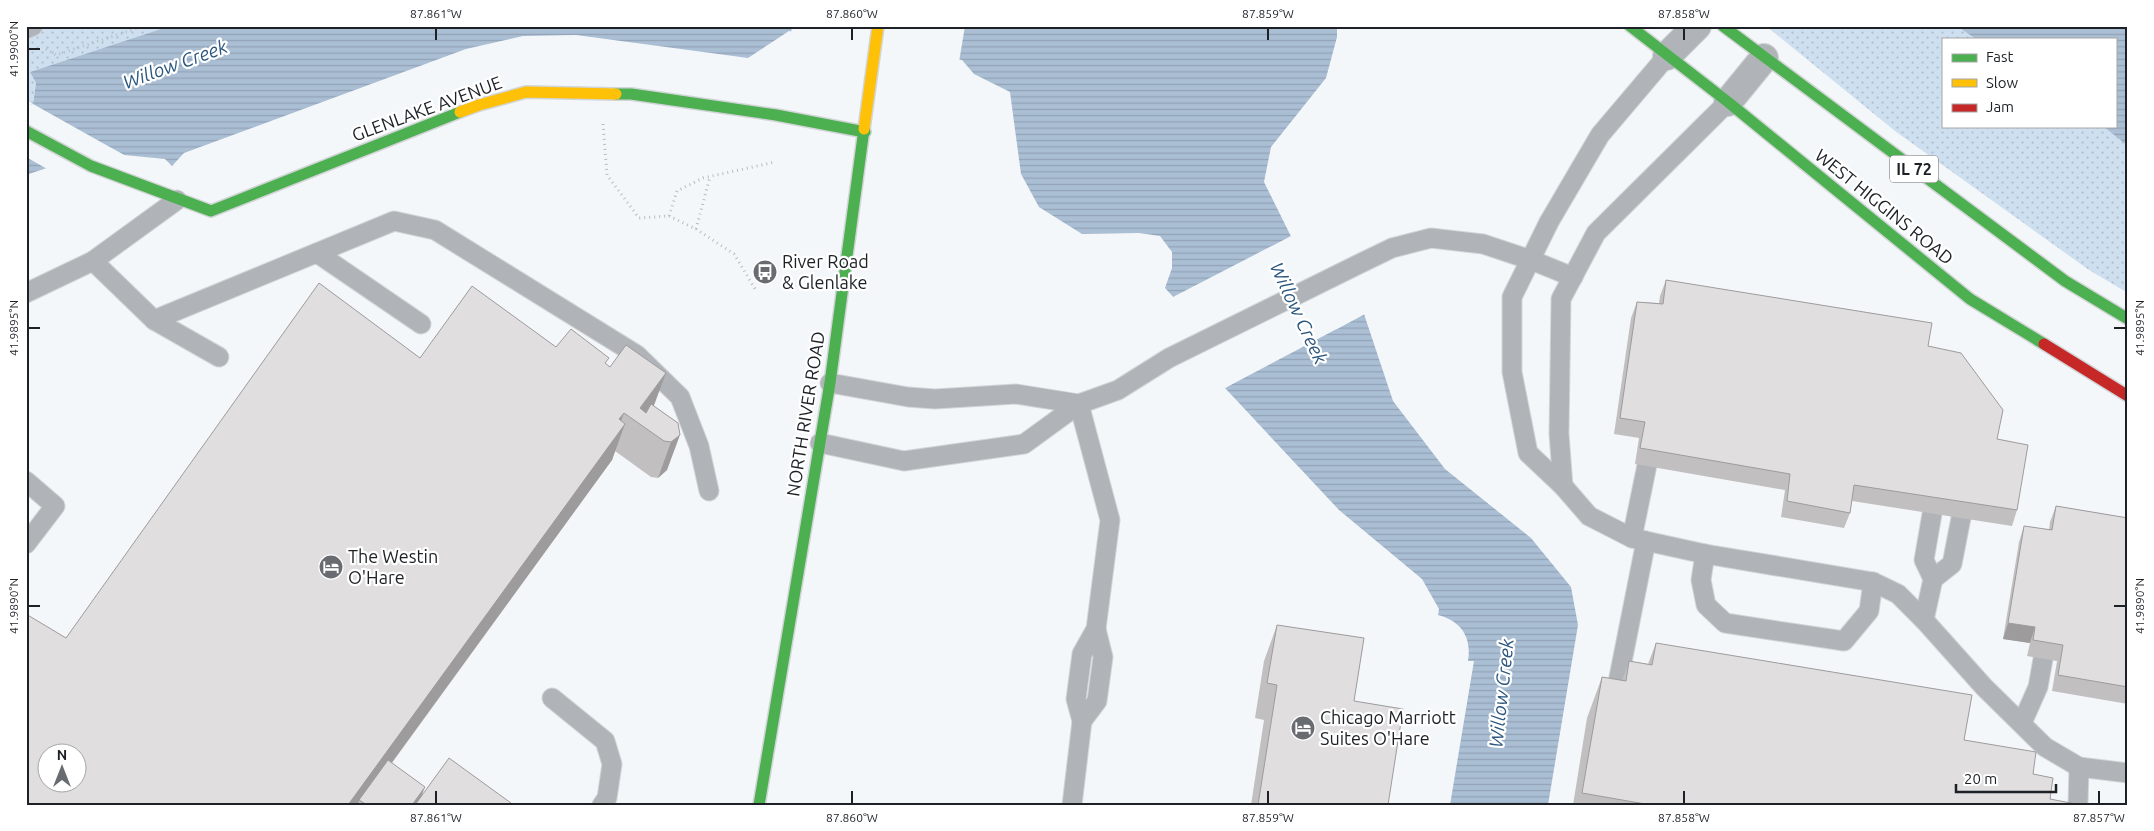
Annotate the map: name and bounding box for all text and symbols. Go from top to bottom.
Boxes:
text: 87.861°W [410,7,462,20]
text: 87.860°W [826,7,878,20]
text: 87.859°W [1242,7,1294,20]
text: 87.858°W [1658,7,1710,20]
text: 41.9900°N [7,21,20,77]
water label: Willow Creek [120,35,230,93]
legend [1942,38,2116,128]
text: Fast [1986,48,2014,65]
street label: GLENLAKE AVENUE [349,72,504,145]
text: Slow [1986,74,2019,91]
text: Jam [1986,98,2014,115]
street label: WEST HIGGINS ROAD [1812,144,1958,268]
road number: IL 72 [1890,156,1938,182]
place label: River Road & Glenlake [782,251,869,292]
bus stop icon: River Road & Glenlake [752,259,778,285]
water label: Willow Creek [1266,259,1332,368]
text: 41.9895°N [7,300,20,356]
text: 41.9895°N [2133,300,2146,356]
street label: NORTH RIVER ROAD [782,330,828,498]
place label: The Westin O'Hare [348,546,438,587]
hotel icon: The Westin O'Hare [318,554,344,580]
text: 41.9890°N [7,578,20,634]
text: 41.9890°N [2133,578,2146,634]
water label: Willow Creek [1484,637,1518,749]
place label: Chicago Marriott Suites O'Hare [1320,707,1456,748]
hotel icon: Chicago Marriott Suites O'Hare [1290,715,1316,741]
north arrow [38,744,88,794]
text: N [57,747,67,763]
scale bar [1956,761,2056,793]
text: 20 m [1964,770,1997,787]
text: 87.861°W [410,811,462,824]
text: 87.860°W [826,811,878,824]
text: 87.859°W [1242,811,1294,824]
text: 87.858°W [1658,811,1710,824]
text: 87.857°W [2073,811,2125,824]

